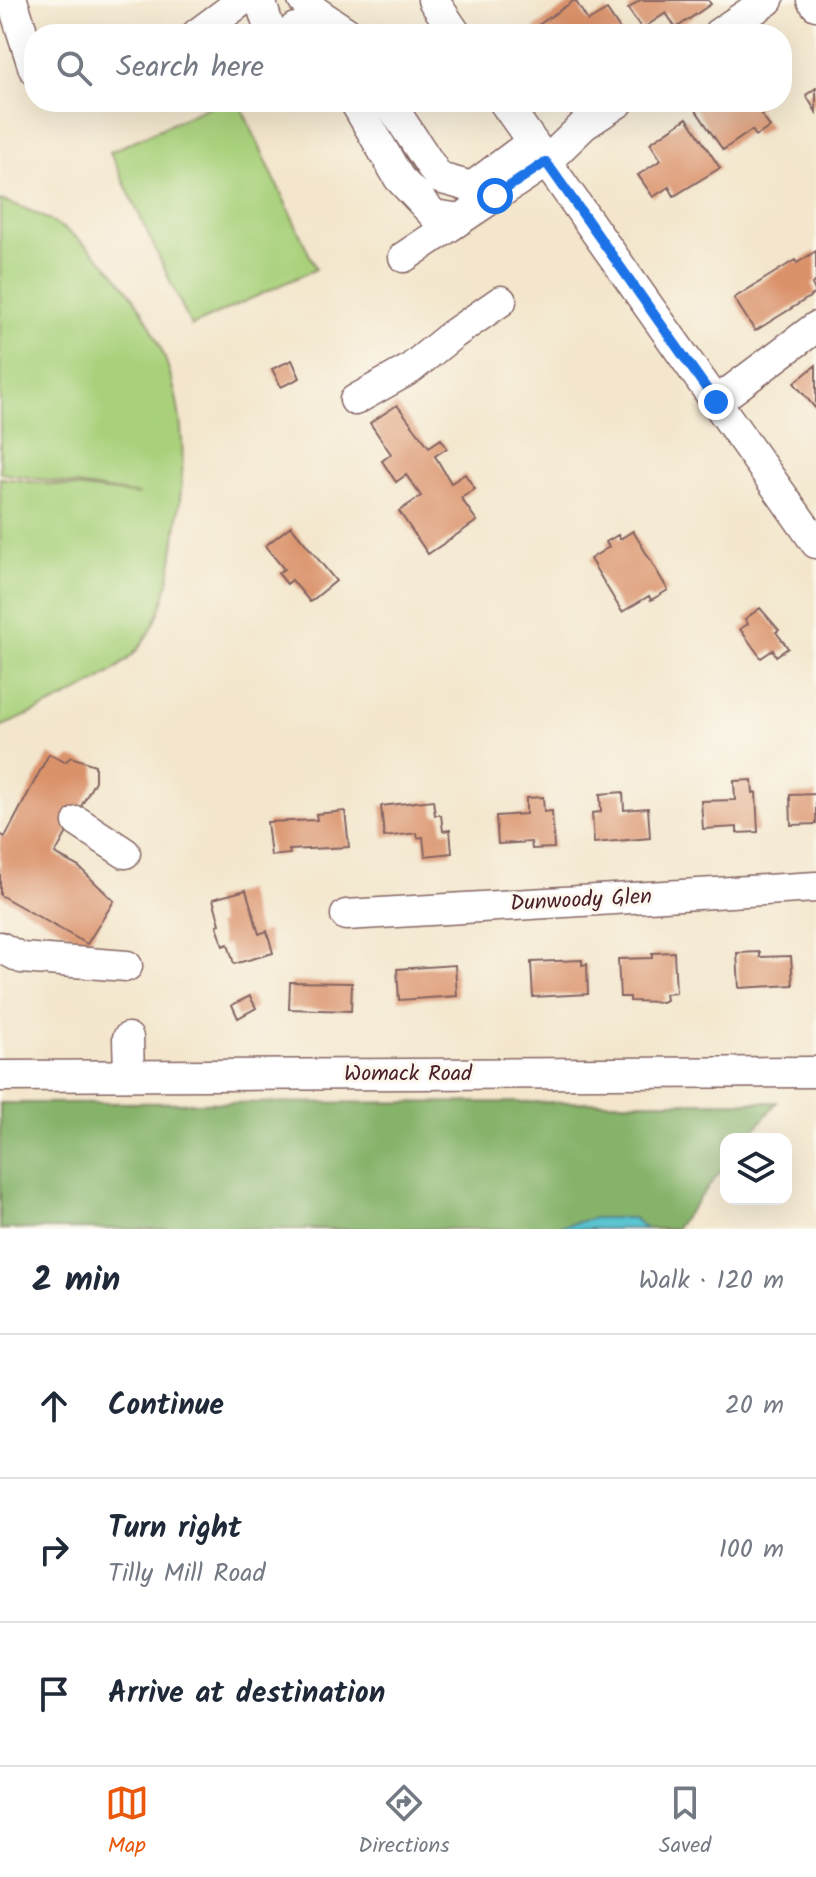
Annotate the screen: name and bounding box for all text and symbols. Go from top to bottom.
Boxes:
search box [24,24,792,112]
text: Search here [116,44,264,92]
icon: search [52,46,96,90]
route start [477,178,513,214]
route end [698,384,734,420]
street label: Dunwoody Glen [509,880,653,922]
street label: Womack Road [344,1057,473,1092]
map controls [720,1133,792,1205]
button: layers [720,1133,792,1205]
text: 2 min [32,1254,120,1308]
text: Walk · 120 m [639,1260,784,1302]
text: Continue [108,1382,224,1430]
icon: ahead [32,1384,76,1428]
text: 20 m [725,1385,784,1427]
text: Turn right [108,1505,241,1553]
icon: right [32,1528,76,1572]
text: 100 m [719,1529,784,1571]
text: Tilly Mill Road [108,1553,265,1595]
text: Arrive at destination [108,1670,385,1718]
icon: arrive [32,1672,76,1716]
tab: Map [105,1781,149,1864]
tab: Directions [358,1781,450,1864]
tab: Saved [659,1781,711,1864]

